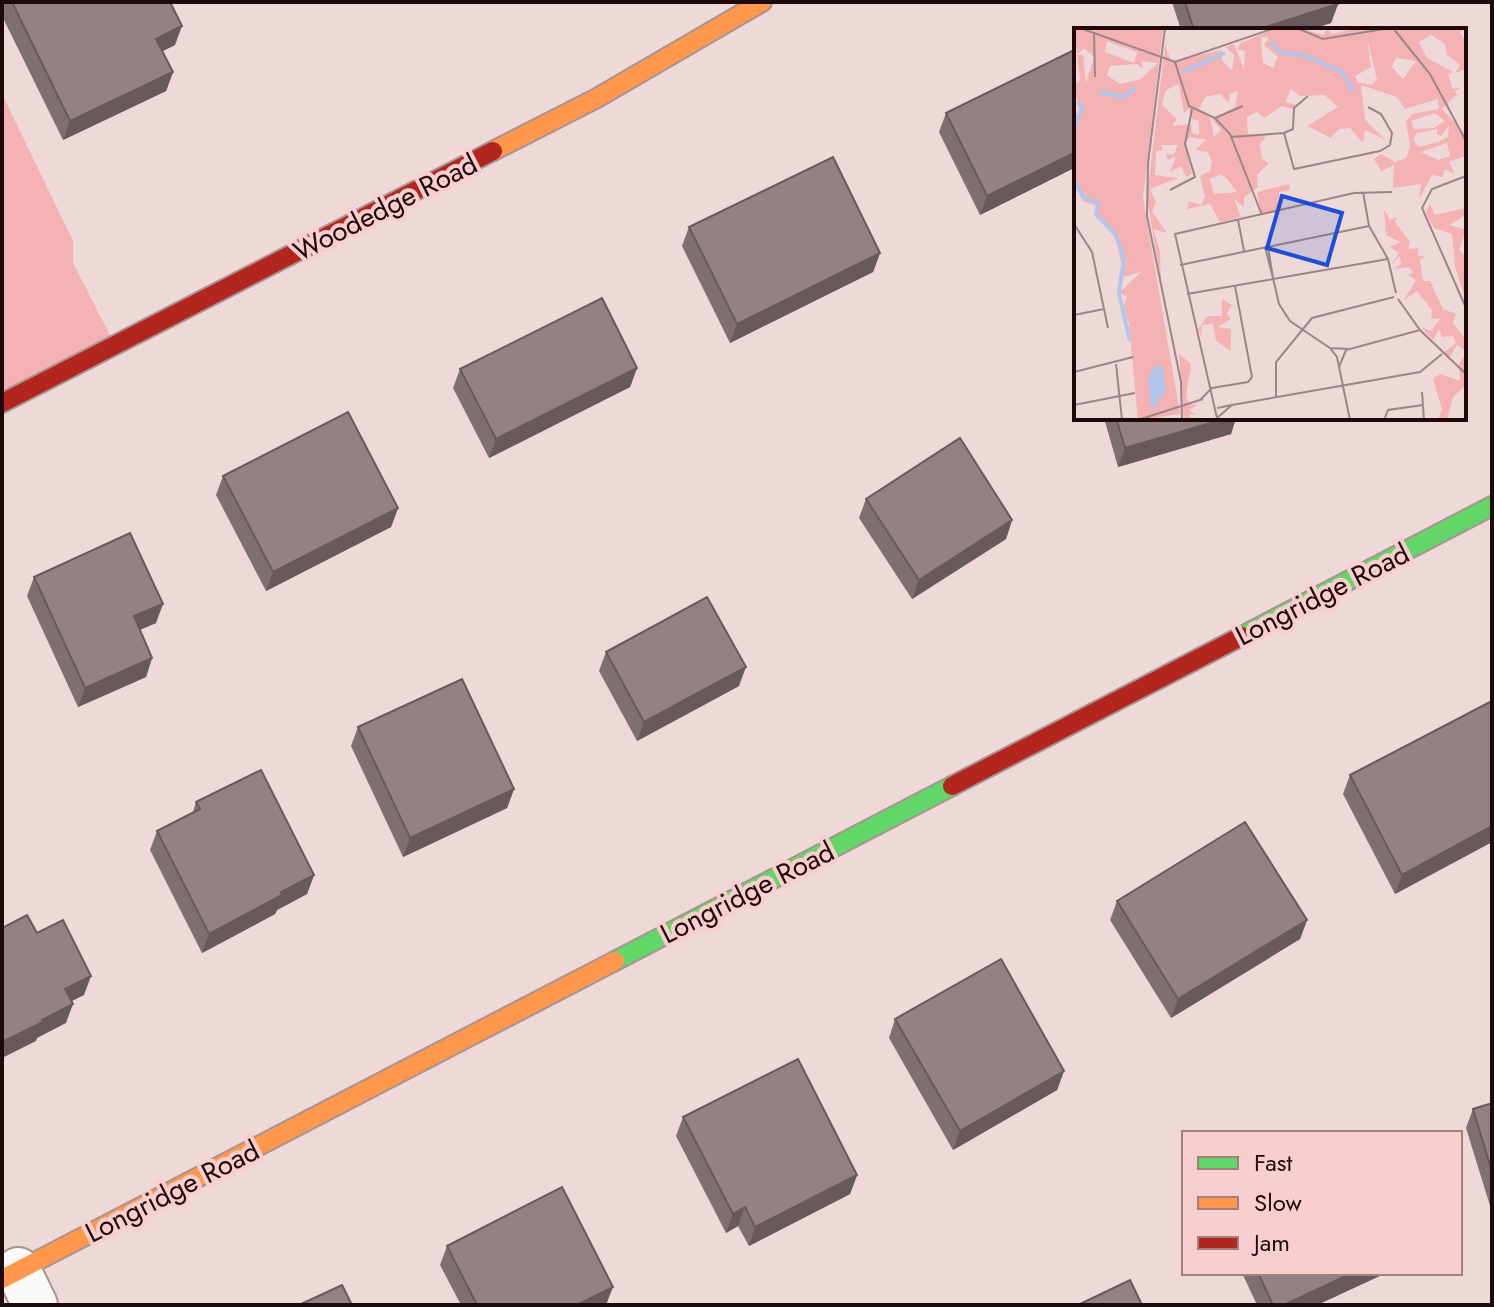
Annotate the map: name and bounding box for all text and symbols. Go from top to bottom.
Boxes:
inset map [1074,28,1466,420]
street label: Woodedge Road [286,143,484,271]
street label: Longridge Road [1228,533,1416,656]
street label: Longridge Road [653,831,841,954]
street label: Longridge Road [78,1130,266,1253]
legend [1182,1131,1462,1275]
text: Fast [1254,1145,1292,1180]
text: Slow [1254,1185,1302,1220]
text: Jam [1251,1225,1290,1260]

